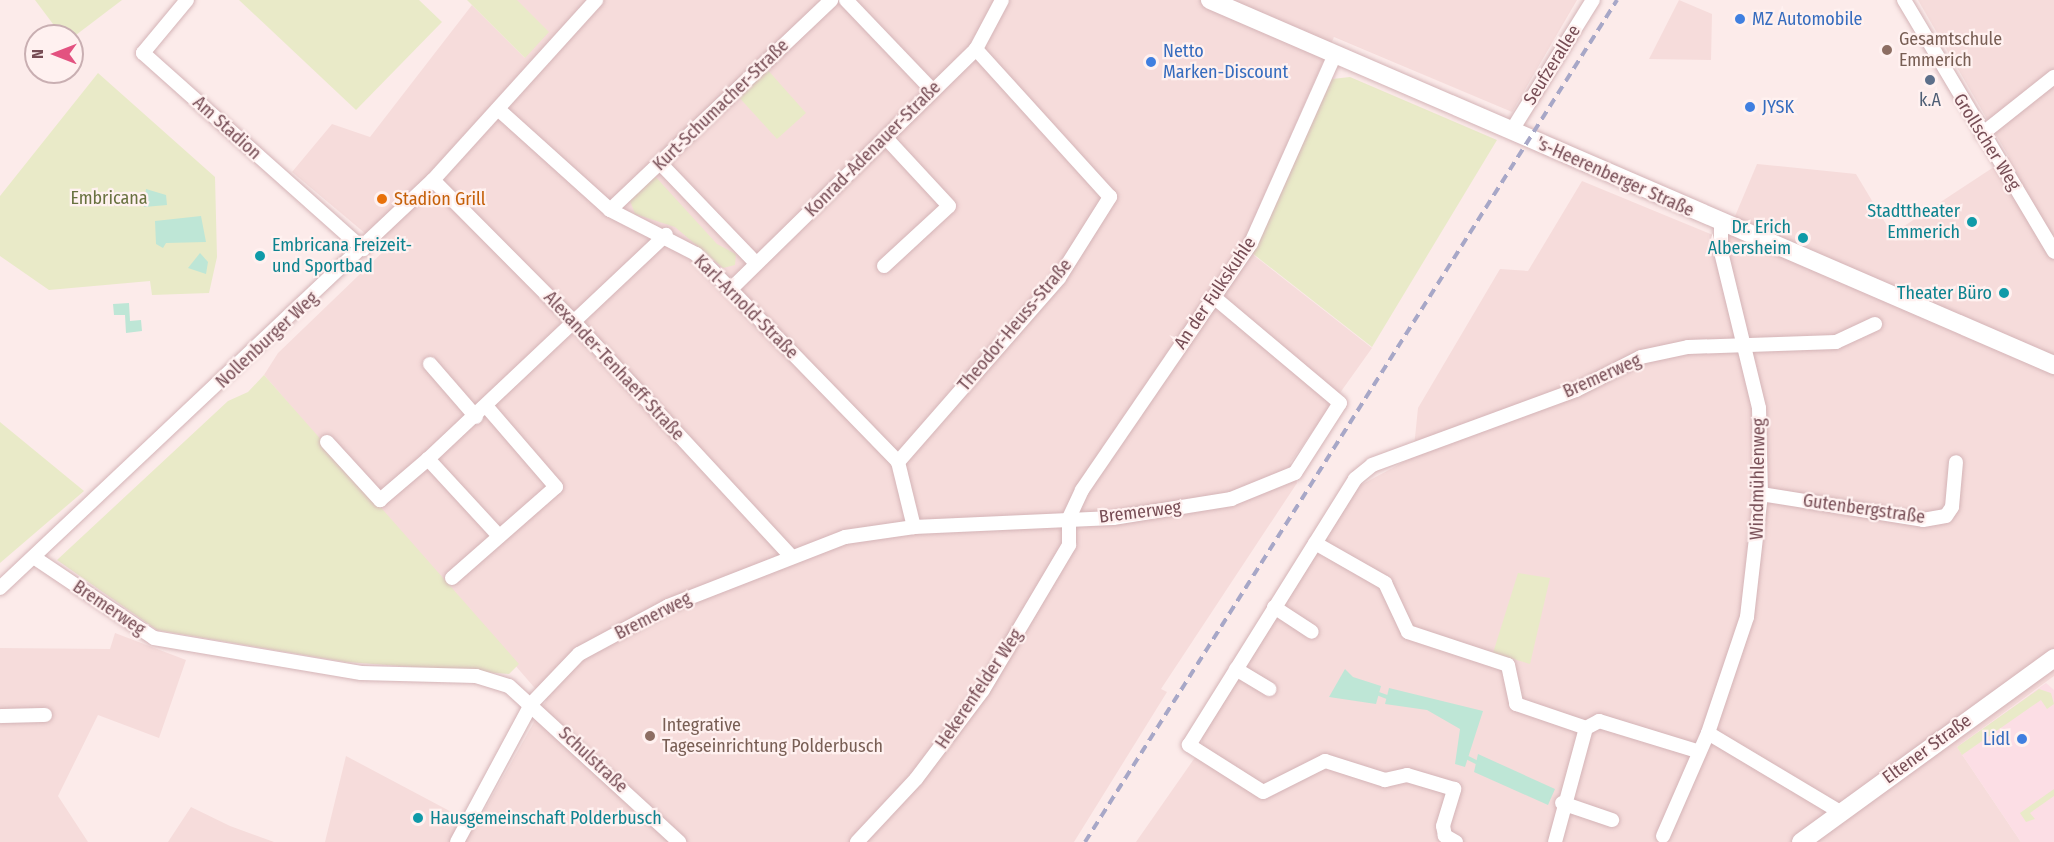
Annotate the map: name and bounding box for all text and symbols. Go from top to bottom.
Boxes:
place label: MZ Automobile [1752,8,1862,30]
marker: MZ Automobile [1733,12,1747,26]
street label: Seufzerallee [1519,21,1585,109]
north arrow [24,24,84,84]
place label: Gesamtschule Emmerich [1899,29,2002,72]
street label: Kurt-Schumacher-Straße [649,35,793,175]
place label: Netto Marken-Discount [1163,41,1288,84]
marker: Gesamtschule Emmerich [1880,43,1894,57]
text: N [28,49,47,59]
marker: Netto Marken-Discount [1144,55,1158,69]
marker: k.A [1923,73,1937,87]
street label: Konrad-Adenauer-Straße [801,77,945,221]
place label: k.A [1919,89,1941,111]
street label: Grollscher Weg [1949,90,2025,194]
street label: Am Stadion [188,92,266,164]
place label: JYSK [1762,96,1794,118]
marker: JYSK [1743,100,1757,114]
street label: 's-Heerenberger Straße [1533,132,1697,222]
park label: Embricana [70,187,148,209]
place label: Stadion Grill [394,188,486,210]
marker: Stadion Grill [375,192,389,206]
place label: Stadttheater Emmerich [1867,201,1960,244]
marker: Stadttheater Emmerich [1965,215,1979,229]
place label: Dr. Erich Albersheim [1708,217,1791,260]
marker: Dr. Erich Albersheim [1796,231,1810,245]
street label: An der Fulkskuhle [1170,233,1260,353]
place label: Embricana Freizeit- und Sportbad [272,235,412,278]
marker: Embricana Freizeit- und Sportbad [253,249,267,263]
street label: Karl-Arnold-Straße [689,250,803,364]
street label: Theodor-Heuss-Straße [953,255,1077,395]
place label: Theater Büro [1897,282,1992,304]
marker: Theater Büro [1997,286,2011,300]
street label: Nollenburger Weg [212,287,322,393]
street label: Alexander-Tenhaeff-Straße [539,287,689,445]
street label: Bremerweg [1560,349,1644,403]
street label: Windmühlenweg [1746,418,1770,540]
street label: Gutenbergstraße [1802,490,1926,528]
street label: Bremerweg [1098,496,1182,528]
street label: Bremerweg [69,576,149,640]
street label: Bremerweg [611,588,695,644]
street label: Hekerenfelder Weg [931,625,1027,753]
street label: Eltener Straße [1878,710,1976,788]
place label: Integrative Tageseinrichtung Polderbusch [662,715,883,758]
street label: Schulstraße [554,722,632,798]
place label: Lidl [1983,728,2010,750]
marker: Integrative Tageseinrichtung Polderbusch [643,729,657,743]
marker: Lidl [2015,732,2029,746]
place label: Hausgemeinschaft Polderbusch [430,807,662,829]
marker: Hausgemeinschaft Polderbusch [411,811,425,825]

